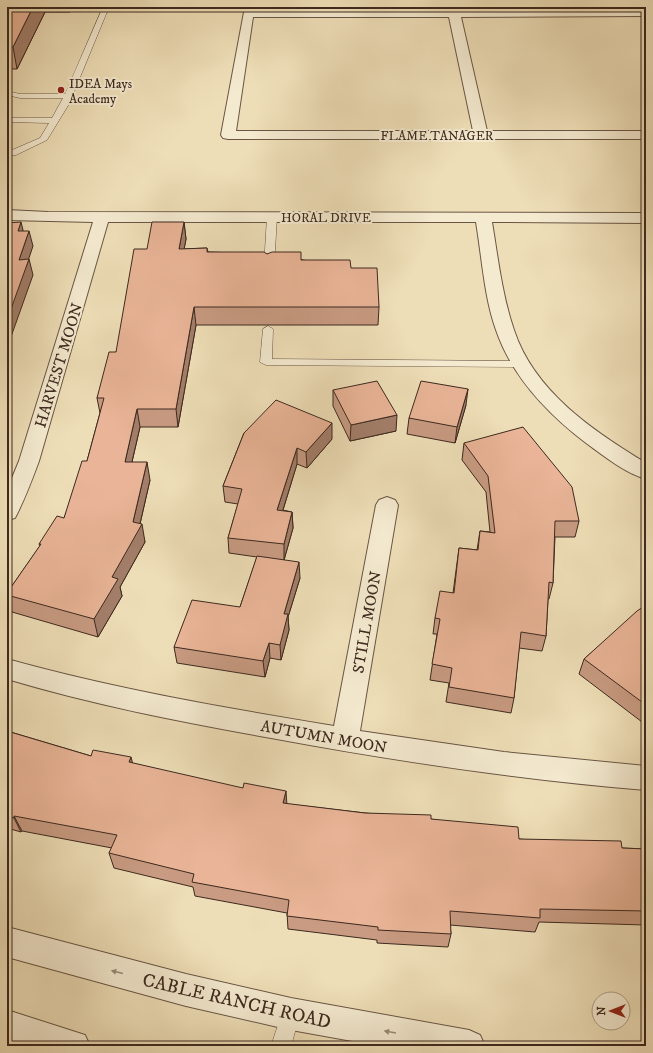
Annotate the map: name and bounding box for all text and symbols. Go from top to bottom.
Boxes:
place label: IDEA Mays Academy [69,76,132,107]
marker: IDEA Mays Academy [56,85,66,95]
street label: FLAME TANAGER [381,128,494,144]
street label: HORAL DRIVE [281,210,371,226]
street label: HARVEST MOON [30,300,87,430]
street label: STILL MOON [348,569,386,675]
street label: AUTUMN MOON [259,716,389,758]
one-way arrow [111,969,123,975]
street label: CABLE RANCH ROAD [140,969,333,1034]
north arrow [591,991,631,1031]
text: N [595,1006,609,1016]
one-way arrow [384,1028,396,1034]

